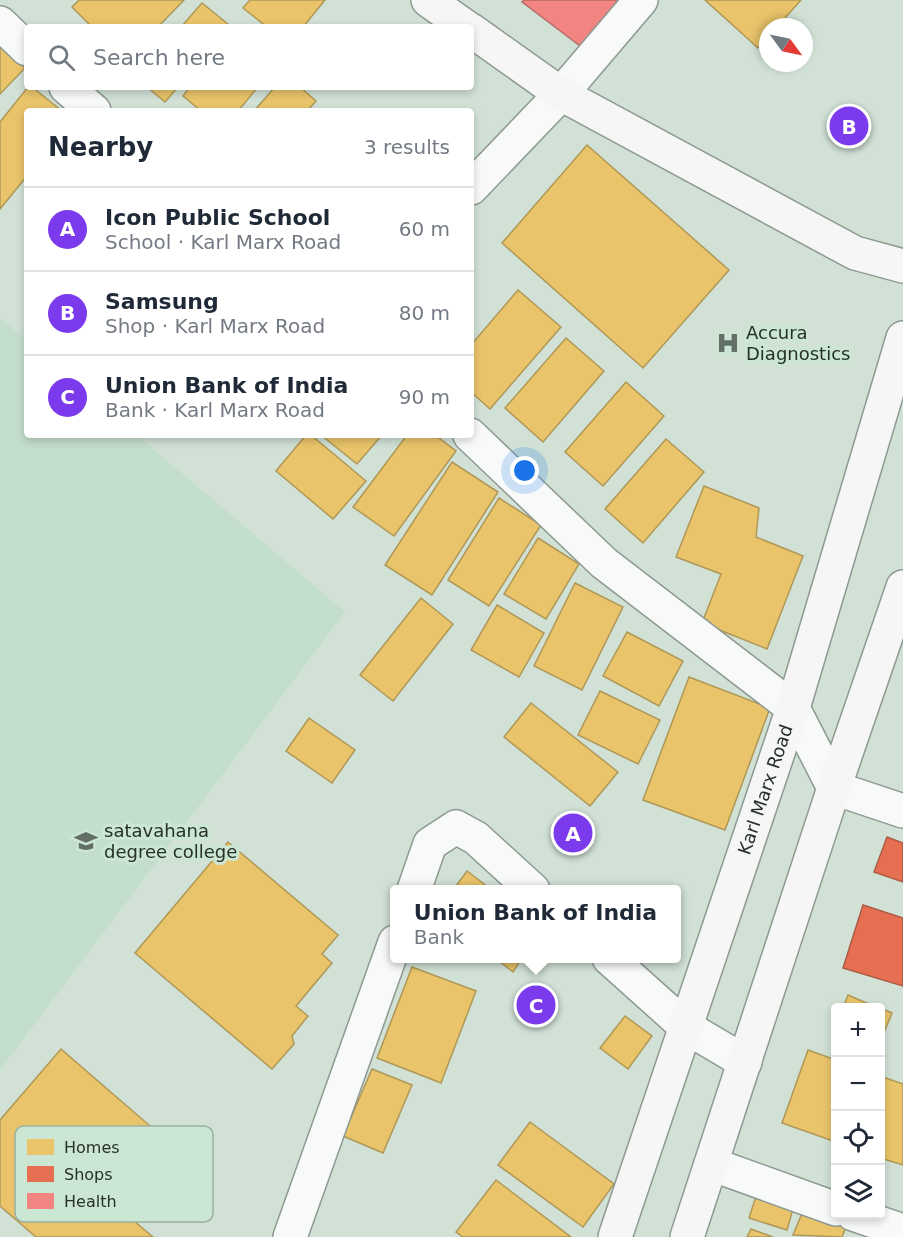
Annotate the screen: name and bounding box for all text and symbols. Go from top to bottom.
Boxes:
north arrow [759,18,813,72]
search box [24,24,474,90]
icon: search [45,41,78,74]
text: Search here [93,45,225,70]
pin: B [830,104,868,148]
text: Nearby [48,132,153,162]
text: 3 results [364,135,450,159]
text: Icon Public School [105,205,330,230]
text: A [60,217,75,241]
text: 60 m [399,217,450,241]
text: School · Karl Marx Road [105,230,341,254]
text: Samsung [105,289,219,314]
text: B [60,301,75,325]
text: 80 m [399,301,450,325]
text: Shop · Karl Marx Road [105,314,325,338]
place label: Accura Diagnostics [746,322,850,364]
hospital icon: Accura Diagnostics [715,330,741,356]
text: Union Bank of India [105,373,348,398]
text: C [60,385,75,409]
text: 90 m [399,385,450,409]
text: Bank · Karl Marx Road [105,398,325,422]
your location [510,456,539,485]
street label: Karl Marx Road [733,722,797,857]
pin: A [554,810,592,856]
place label: satavahana degree college [104,820,237,862]
school or university icon: satavahana degree college [73,828,99,854]
popup [390,885,681,963]
text: Union Bank of India [414,900,657,925]
text: Bank [414,925,464,949]
pin: C [516,982,556,1028]
map controls [831,1003,885,1219]
button: + [831,1003,885,1057]
button: − [831,1057,885,1111]
button: locate [831,1111,885,1165]
legend [15,1126,213,1222]
text: Homes [64,1138,120,1157]
text: Shops [64,1165,113,1184]
button: layers [831,1165,885,1219]
text: Health [64,1192,117,1211]

